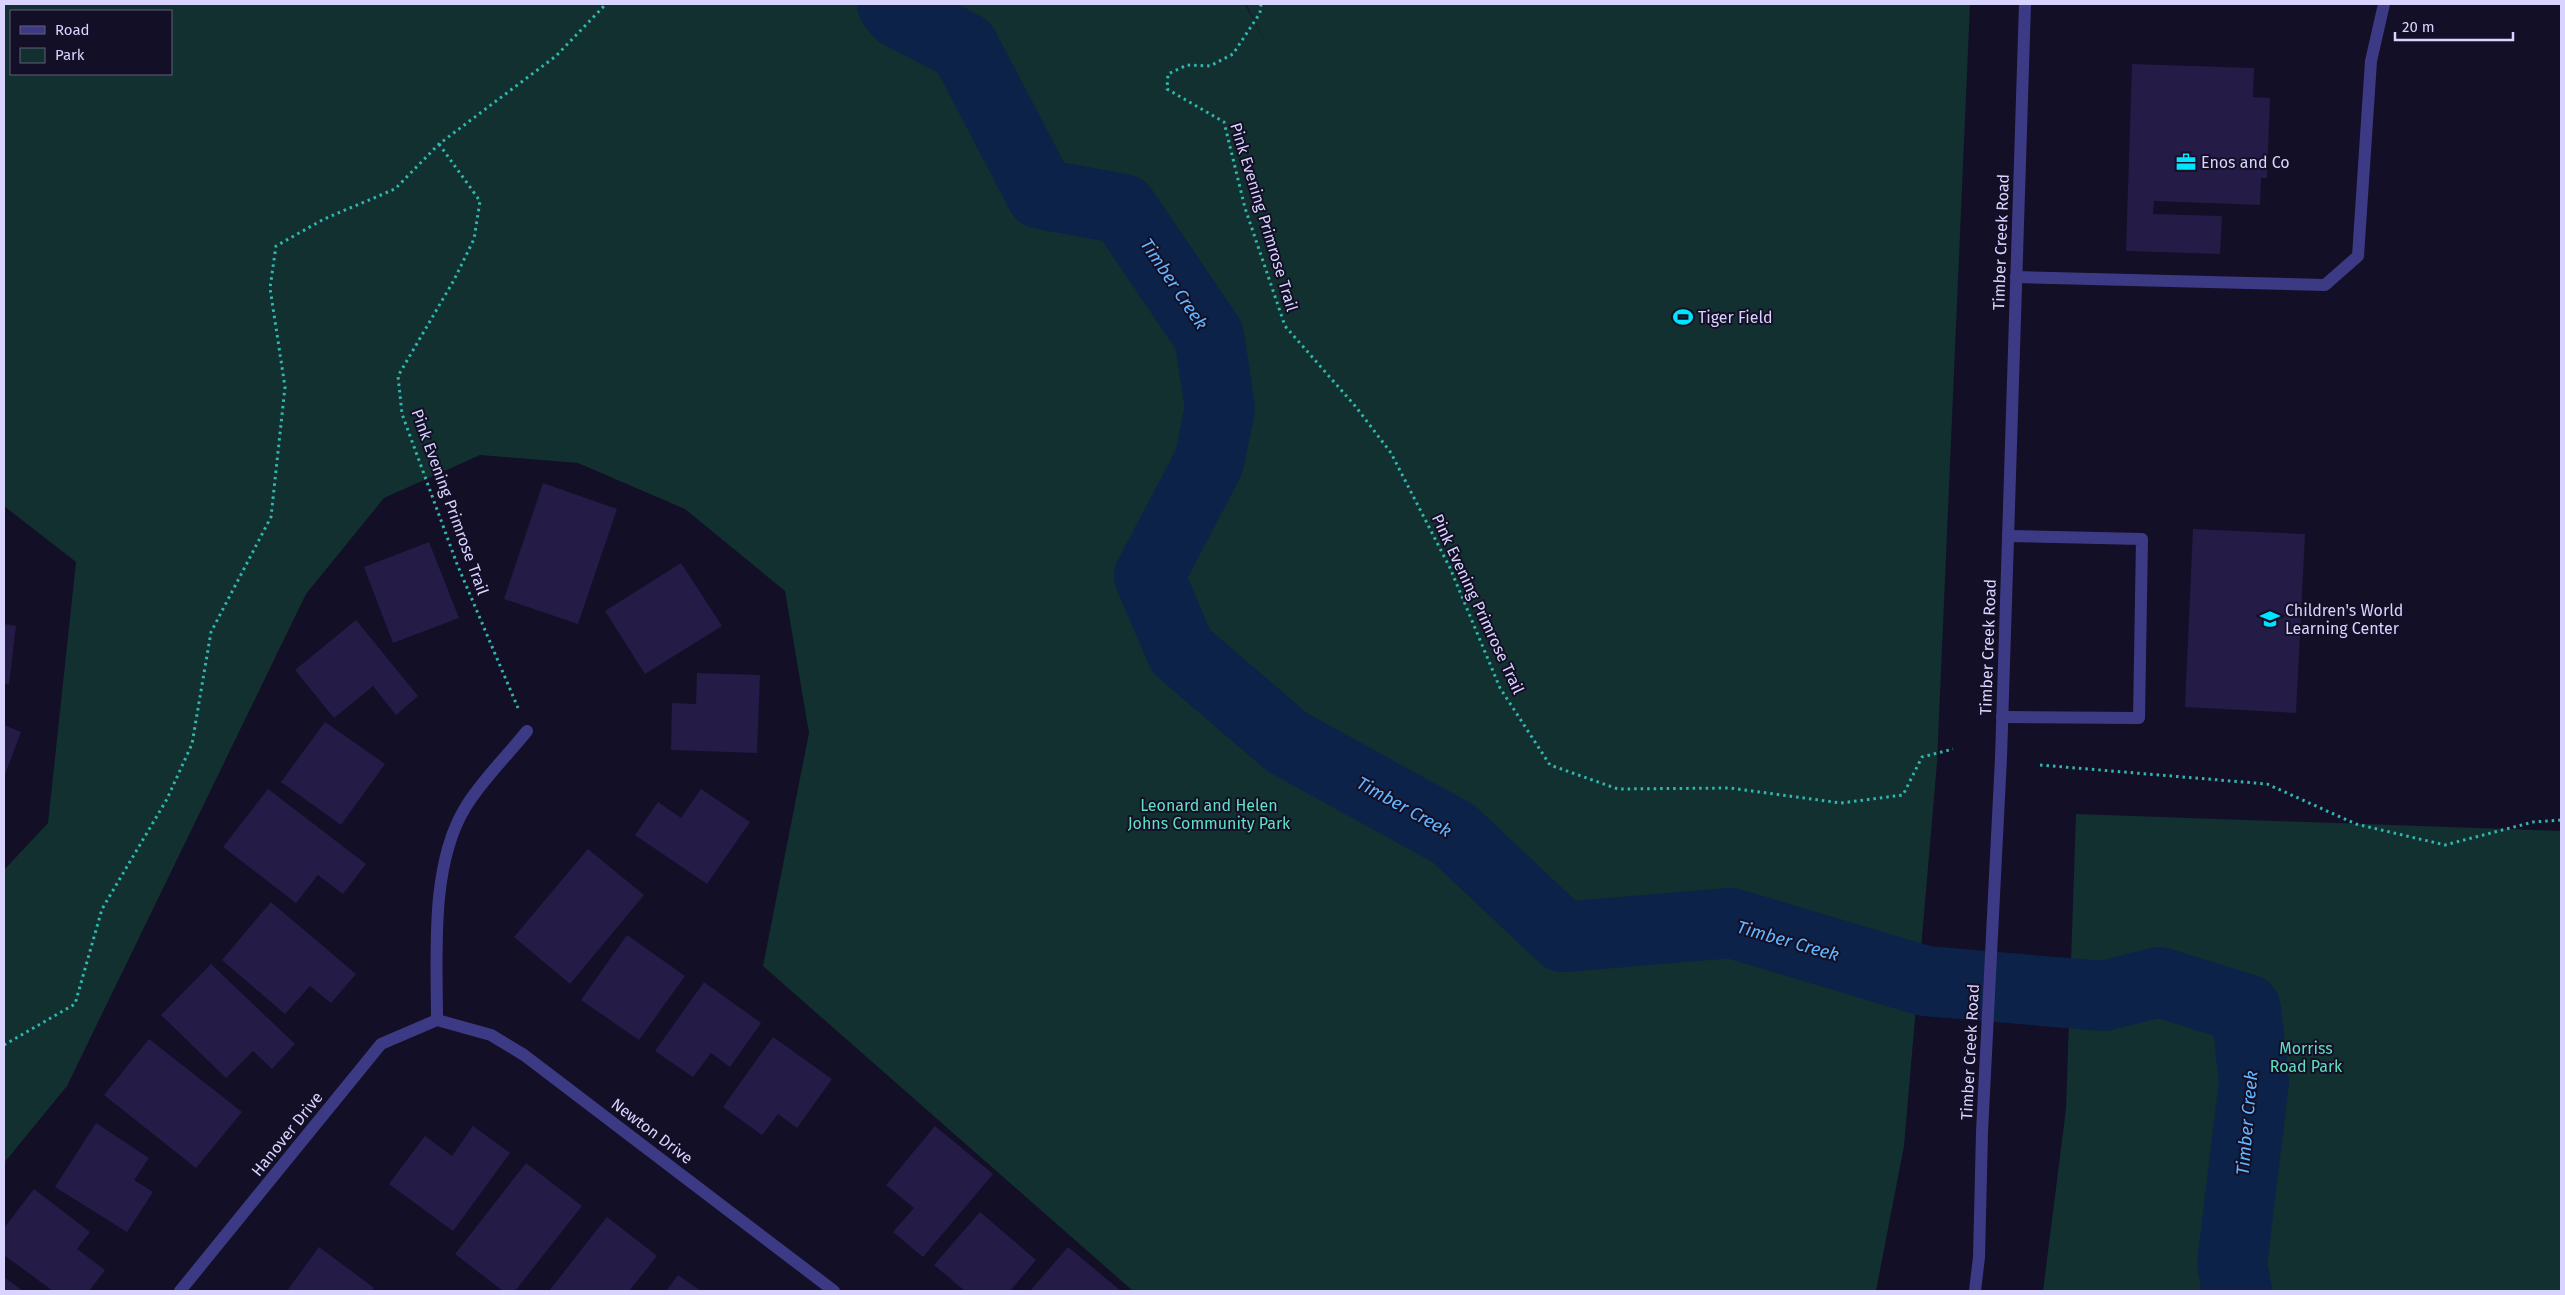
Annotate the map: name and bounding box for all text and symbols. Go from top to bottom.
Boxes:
legend [10,10,172,75]
scale bar [2395,10,2512,42]
text: 20 m [2402,18,2435,36]
text: Road [55,21,90,39]
text: Park [55,46,85,64]
street label: Pink Evening Primrose Trail [1226,120,1302,314]
office icon: Enos and Co [2175,151,2197,173]
place label: Enos and Co [2201,153,2290,172]
street label: Timber Creek Road [1989,174,2013,310]
water label: Timber Creek [1135,234,1213,334]
sports icon: Tiger Field [1672,306,1694,328]
place label: Tiger Field [1698,308,1773,327]
street label: Pink Evening Primrose Trail [407,406,493,598]
street label: Pink Evening Primrose Trail [1428,511,1528,697]
street label: Timber Creek Road [1976,579,2000,715]
place label: Children's World Learning Center [2285,601,2403,638]
school or university icon: Children's World Learning Center [2259,608,2281,630]
water label: Timber Creek [1353,772,1455,842]
park label: Leonard and Helen Johns Community Park [1128,796,1291,833]
water label: Timber Creek [1734,916,1842,966]
street label: Timber Creek Road [1957,983,1983,1121]
park label: Morriss Road Park [2270,1039,2343,1076]
water label: Timber Creek [2231,1070,2263,1176]
street label: Hanover Drive [247,1088,327,1180]
street label: Newton Drive [607,1094,697,1168]

